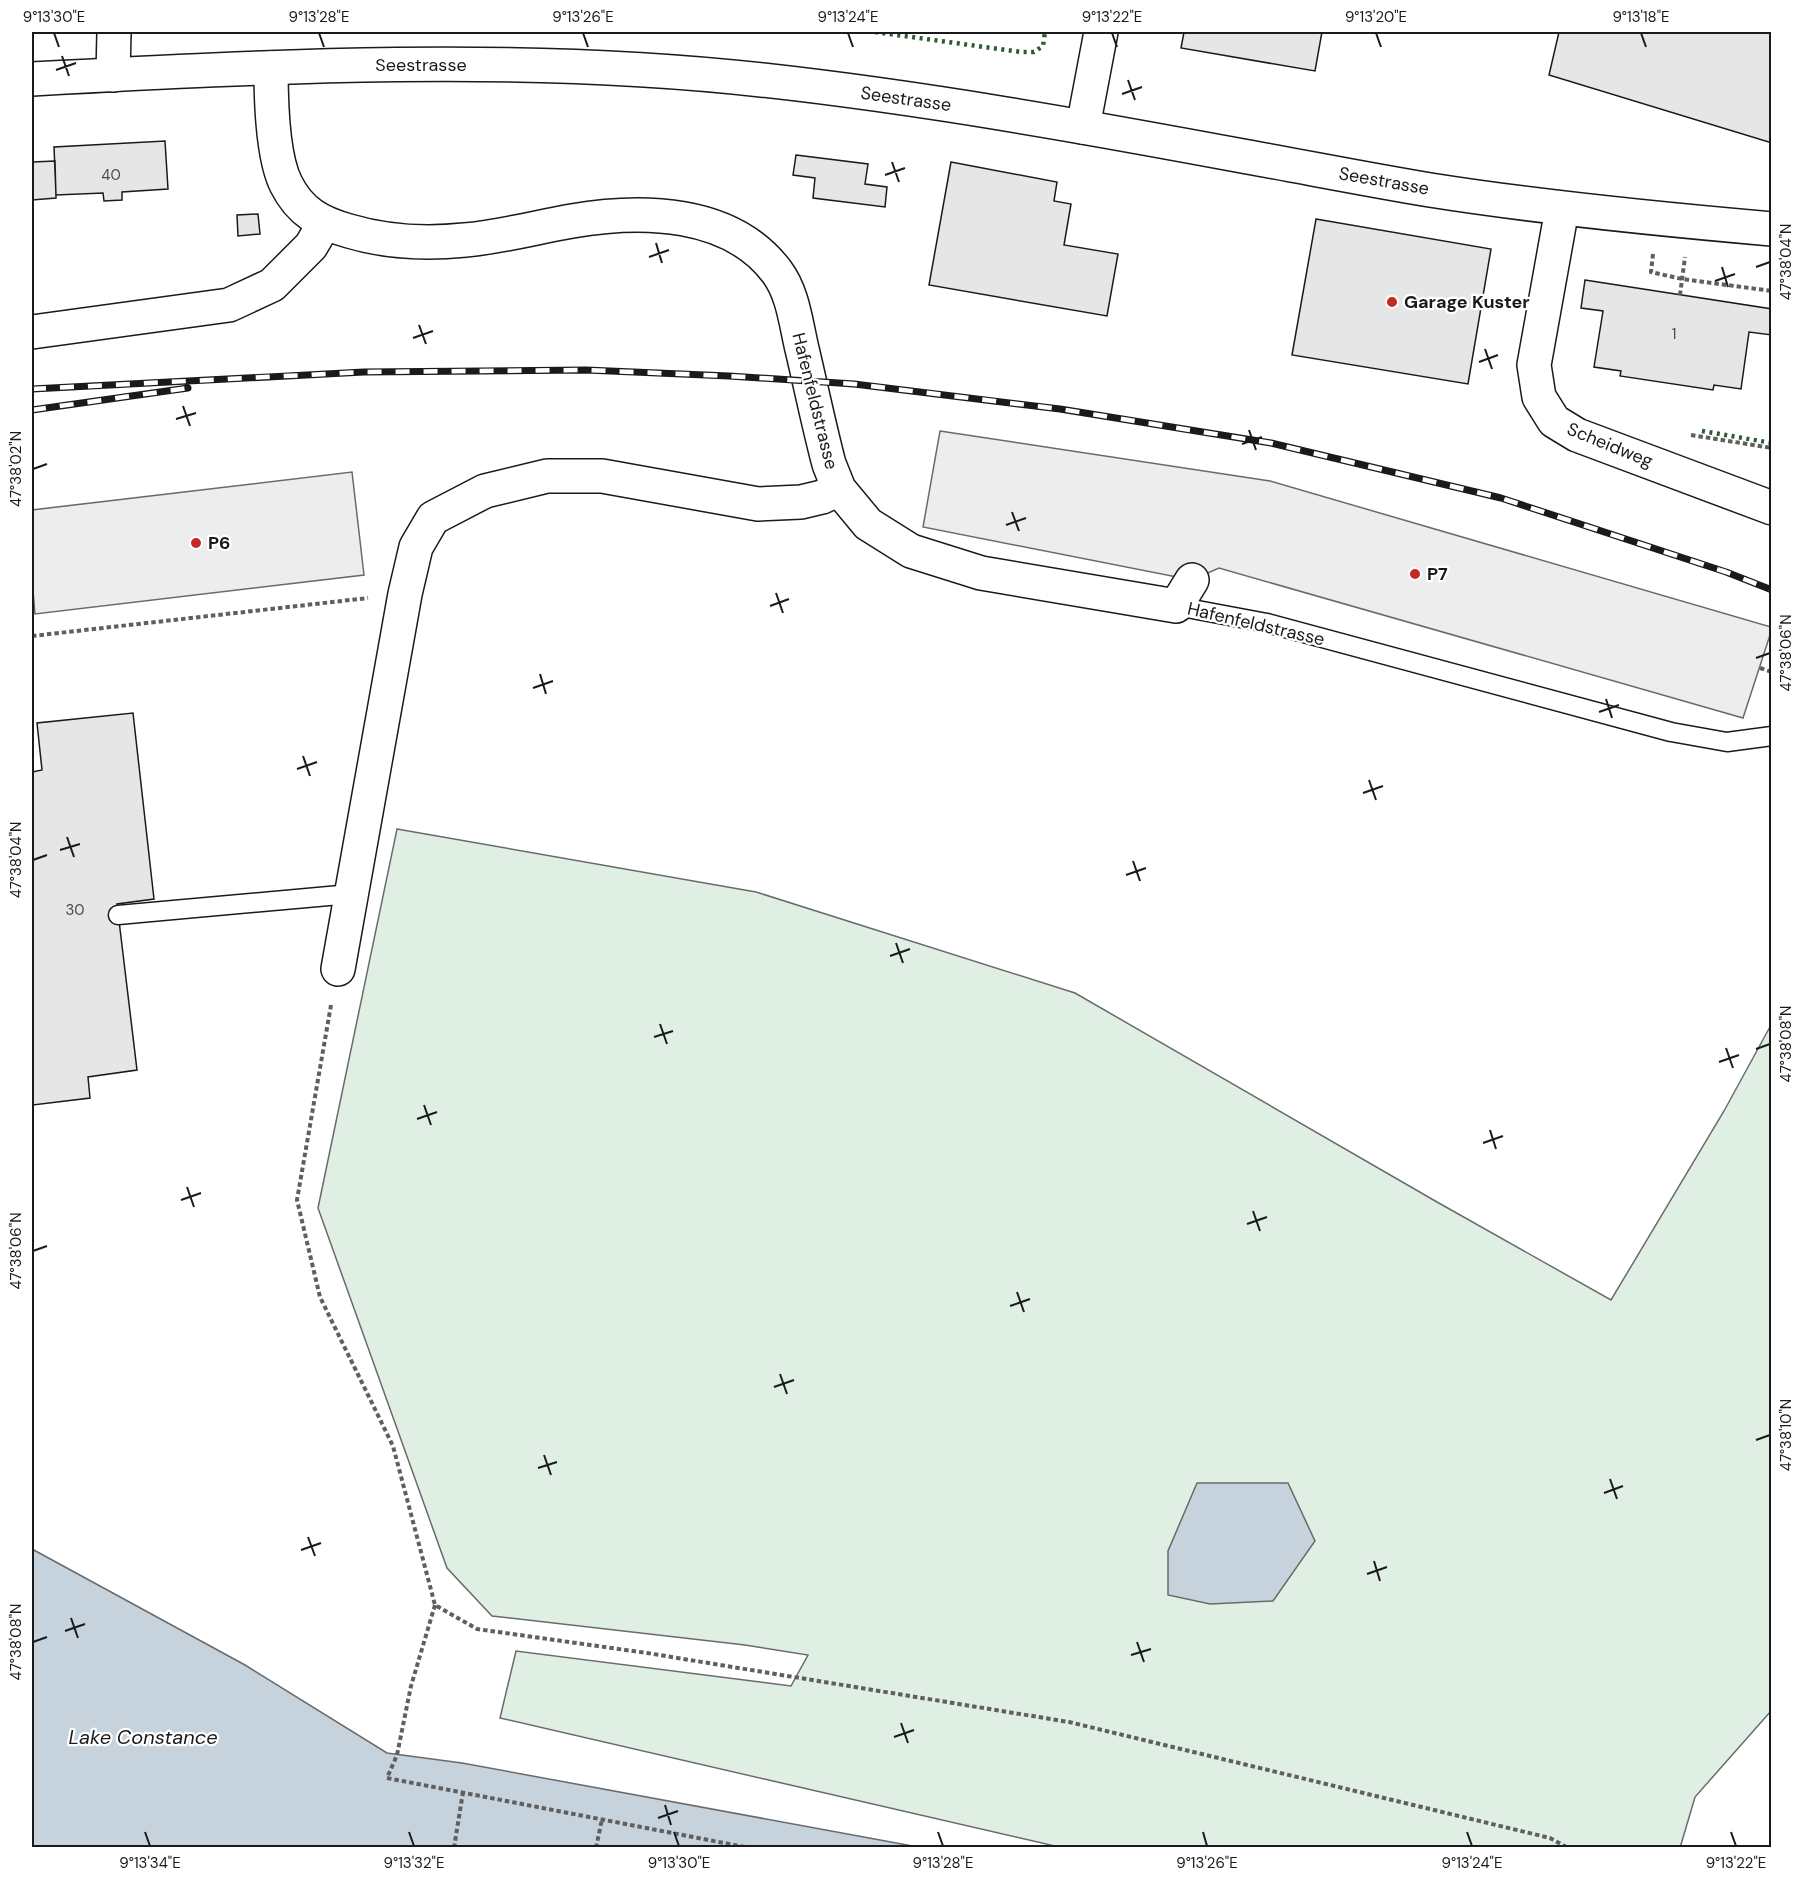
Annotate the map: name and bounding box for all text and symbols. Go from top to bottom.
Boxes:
text: 9°13'30"E [23,7,85,27]
text: 9°13'28"E [289,7,349,27]
text: 9°13'26"E [552,7,614,27]
text: 9°13'24"E [818,7,878,27]
text: 9°13'22"E [1082,7,1142,27]
text: 9°13'20"E [1345,7,1407,27]
text: 9°13'18"E [1612,7,1670,27]
street label: Seestrasse [375,53,467,77]
street label: Seestrasse [859,81,953,117]
street label: Seestrasse [1337,161,1431,201]
house number: 40 [101,165,121,185]
text: 47°38'04"N [1776,224,1796,300]
place label: Garage Kuster [1404,290,1530,314]
marker: Garage Kuster [1385,295,1399,309]
house number: 1 [1672,324,1676,344]
street label: Hafenfeldstrasse [786,330,844,472]
street label: Scheidweg [1564,417,1656,473]
text: 47°38'02"N [6,431,26,507]
place label: P6 [208,531,230,555]
marker: P6 [189,536,203,550]
place label: P7 [1427,562,1448,586]
marker: P7 [1408,567,1422,581]
street label: Hafenfeldstrasse [1185,597,1327,651]
text: 47°38'06"N [1776,614,1796,692]
text: 47°38'04"N [6,822,26,898]
house number: 30 [65,900,85,920]
text: 47°38'08"N [1776,1006,1796,1082]
text: 47°38'06"N [6,1212,26,1290]
text: 47°38'10"N [1776,1399,1796,1471]
text: 47°38'08"N [6,1604,26,1680]
water label: Lake Constance [68,1724,218,1750]
text: 9°13'34"E [119,1853,181,1873]
text: 9°13'32"E [384,1853,444,1873]
text: 9°13'30"E [648,1853,710,1873]
text: 9°13'28"E [913,1853,973,1873]
text: 9°13'26"E [1176,1853,1238,1873]
text: 9°13'24"E [1442,1853,1502,1873]
text: 9°13'22"E [1706,1853,1766,1873]

